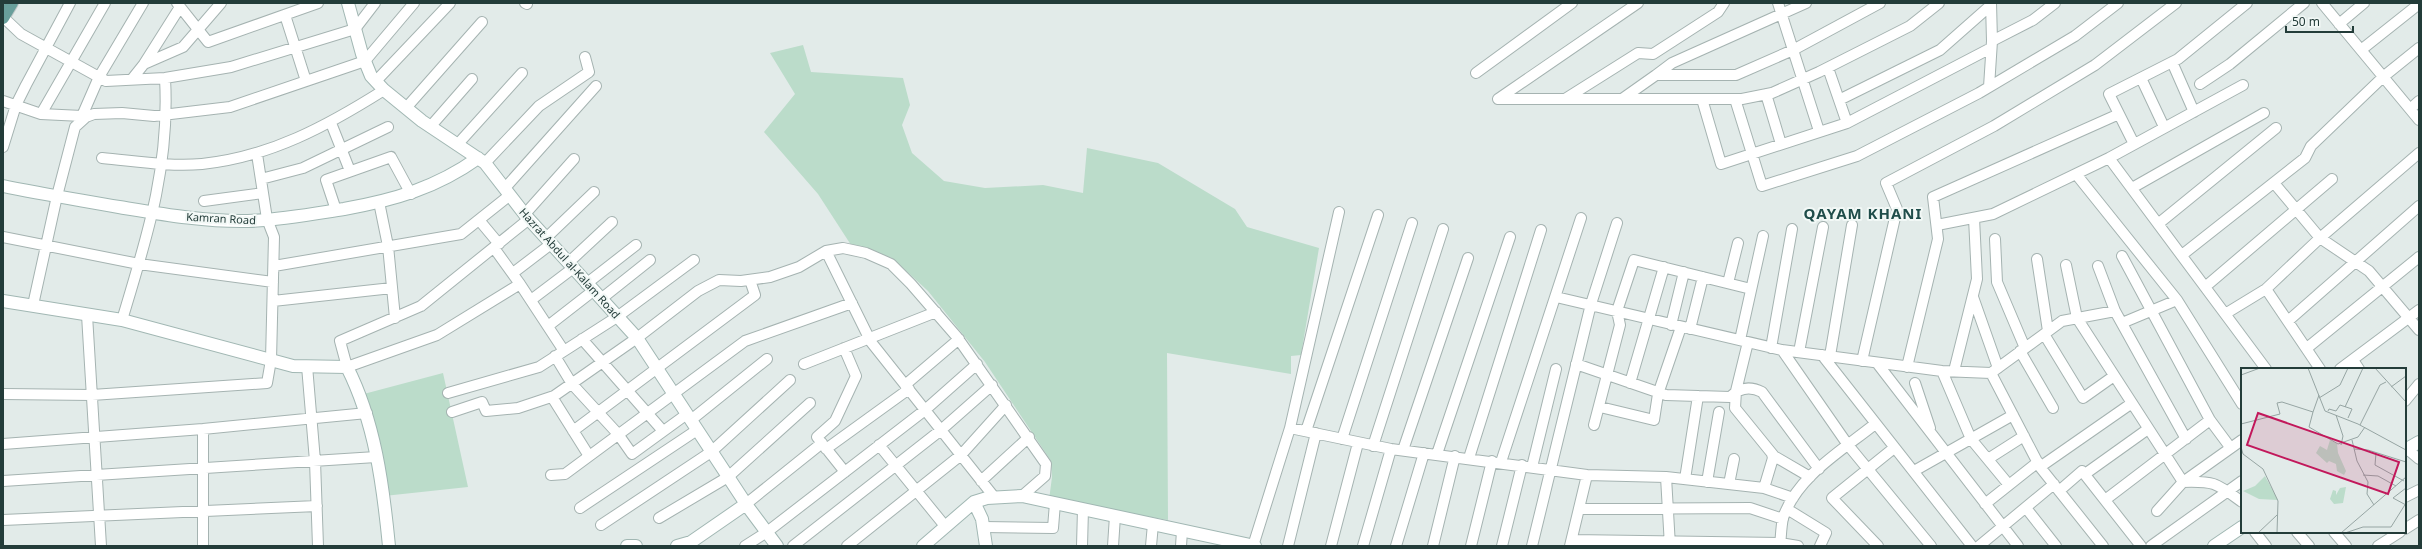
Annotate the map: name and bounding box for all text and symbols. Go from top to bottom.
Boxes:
scale bar [2286,8,2353,34]
text: 50 m [2292,13,2320,30]
district label: QAYAM KHANI [1804,203,1922,223]
street label: Hazrat Abdul al-Kalam Road [516,204,624,322]
street label: Kamran Road [186,209,256,227]
inset map [2241,368,2406,533]

